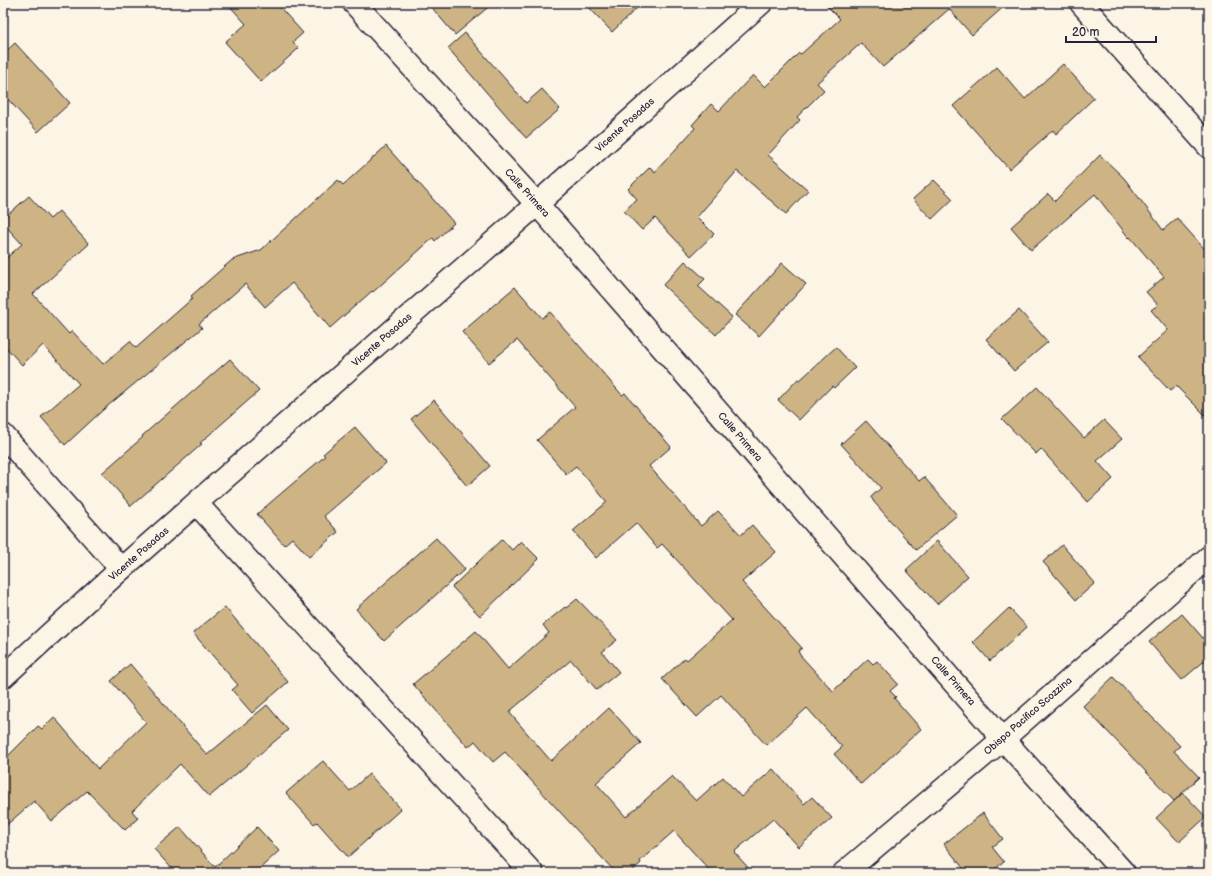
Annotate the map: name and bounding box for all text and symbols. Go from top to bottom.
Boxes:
scale bar [1066,18,1156,44]
text: 20 m [1072,25,1099,40]
street label: Vicente Posadas [593,95,657,155]
street label: Calle Primera [502,166,552,220]
street label: Vicente Posadas [350,311,414,369]
street label: Calle Primera [715,410,765,464]
street label: Vicente Posadas [107,525,171,583]
street label: Calle Primera [928,654,978,708]
street label: Obispo Pacífico Scozzina [982,674,1075,757]

